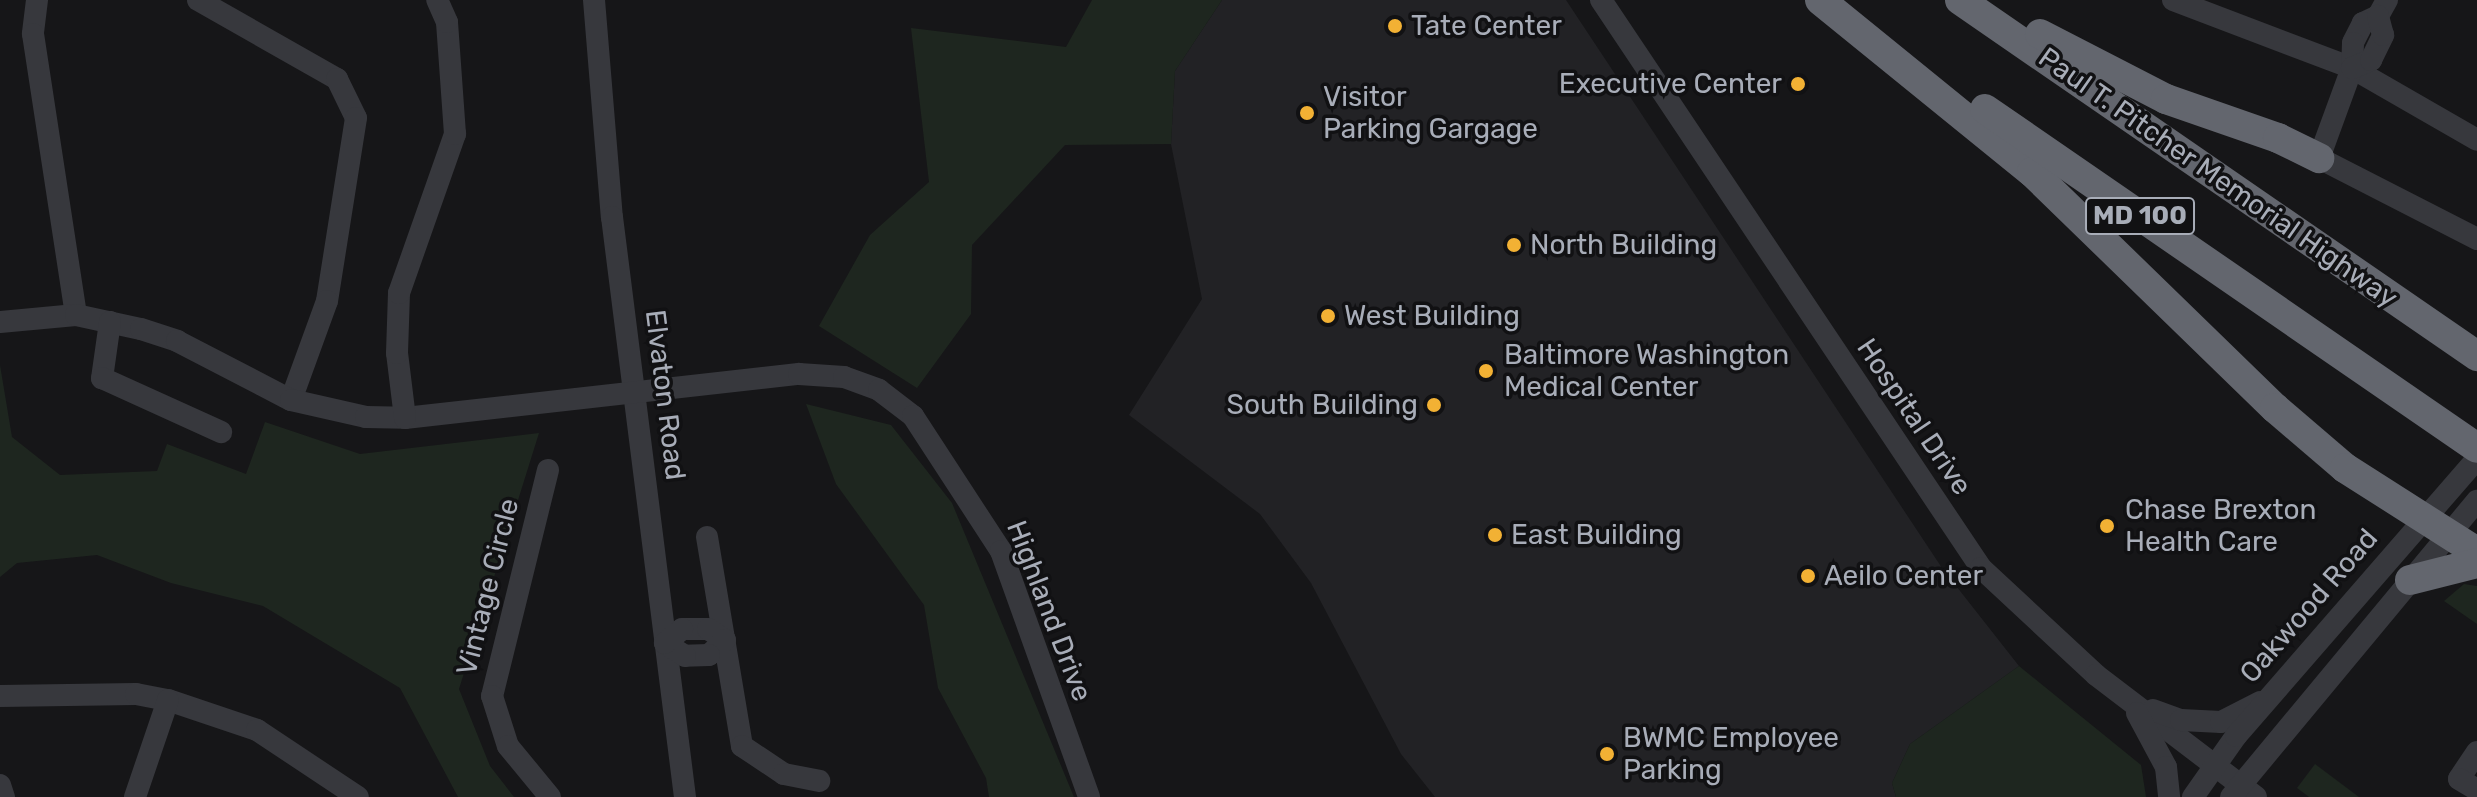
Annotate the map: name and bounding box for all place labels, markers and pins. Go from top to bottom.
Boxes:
place label: Tate Center [1411,9,1562,43]
marker: Tate Center [1386,17,1404,35]
place label: Executive Center [1559,67,1782,101]
marker: Executive Center [1789,75,1807,93]
place label: Visitor Parking Gargage [1323,80,1538,146]
marker: Visitor Parking Gargage [1298,104,1316,122]
place label: North Building [1530,228,1717,262]
marker: North Building [1505,236,1523,254]
place label: West Building [1344,299,1520,333]
marker: West Building [1319,307,1337,325]
place label: Baltimore Washington Medical Center [1504,338,1790,404]
marker: Baltimore Washington Medical Center [1475,360,1497,382]
place label: South Building [1227,388,1418,422]
marker: South Building [1425,396,1443,414]
place label: Chase Brexton Health Care [2125,493,2317,559]
marker: Chase Brexton Health Care [2096,515,2118,537]
place label: East Building [1511,518,1682,552]
marker: East Building [1486,526,1504,544]
place label: Aeilo Center [1824,559,1983,593]
marker: Aeilo Center [1799,567,1817,585]
place label: BWMC Employee Parking [1623,721,1839,787]
marker: BWMC Employee Parking [1598,745,1616,763]

